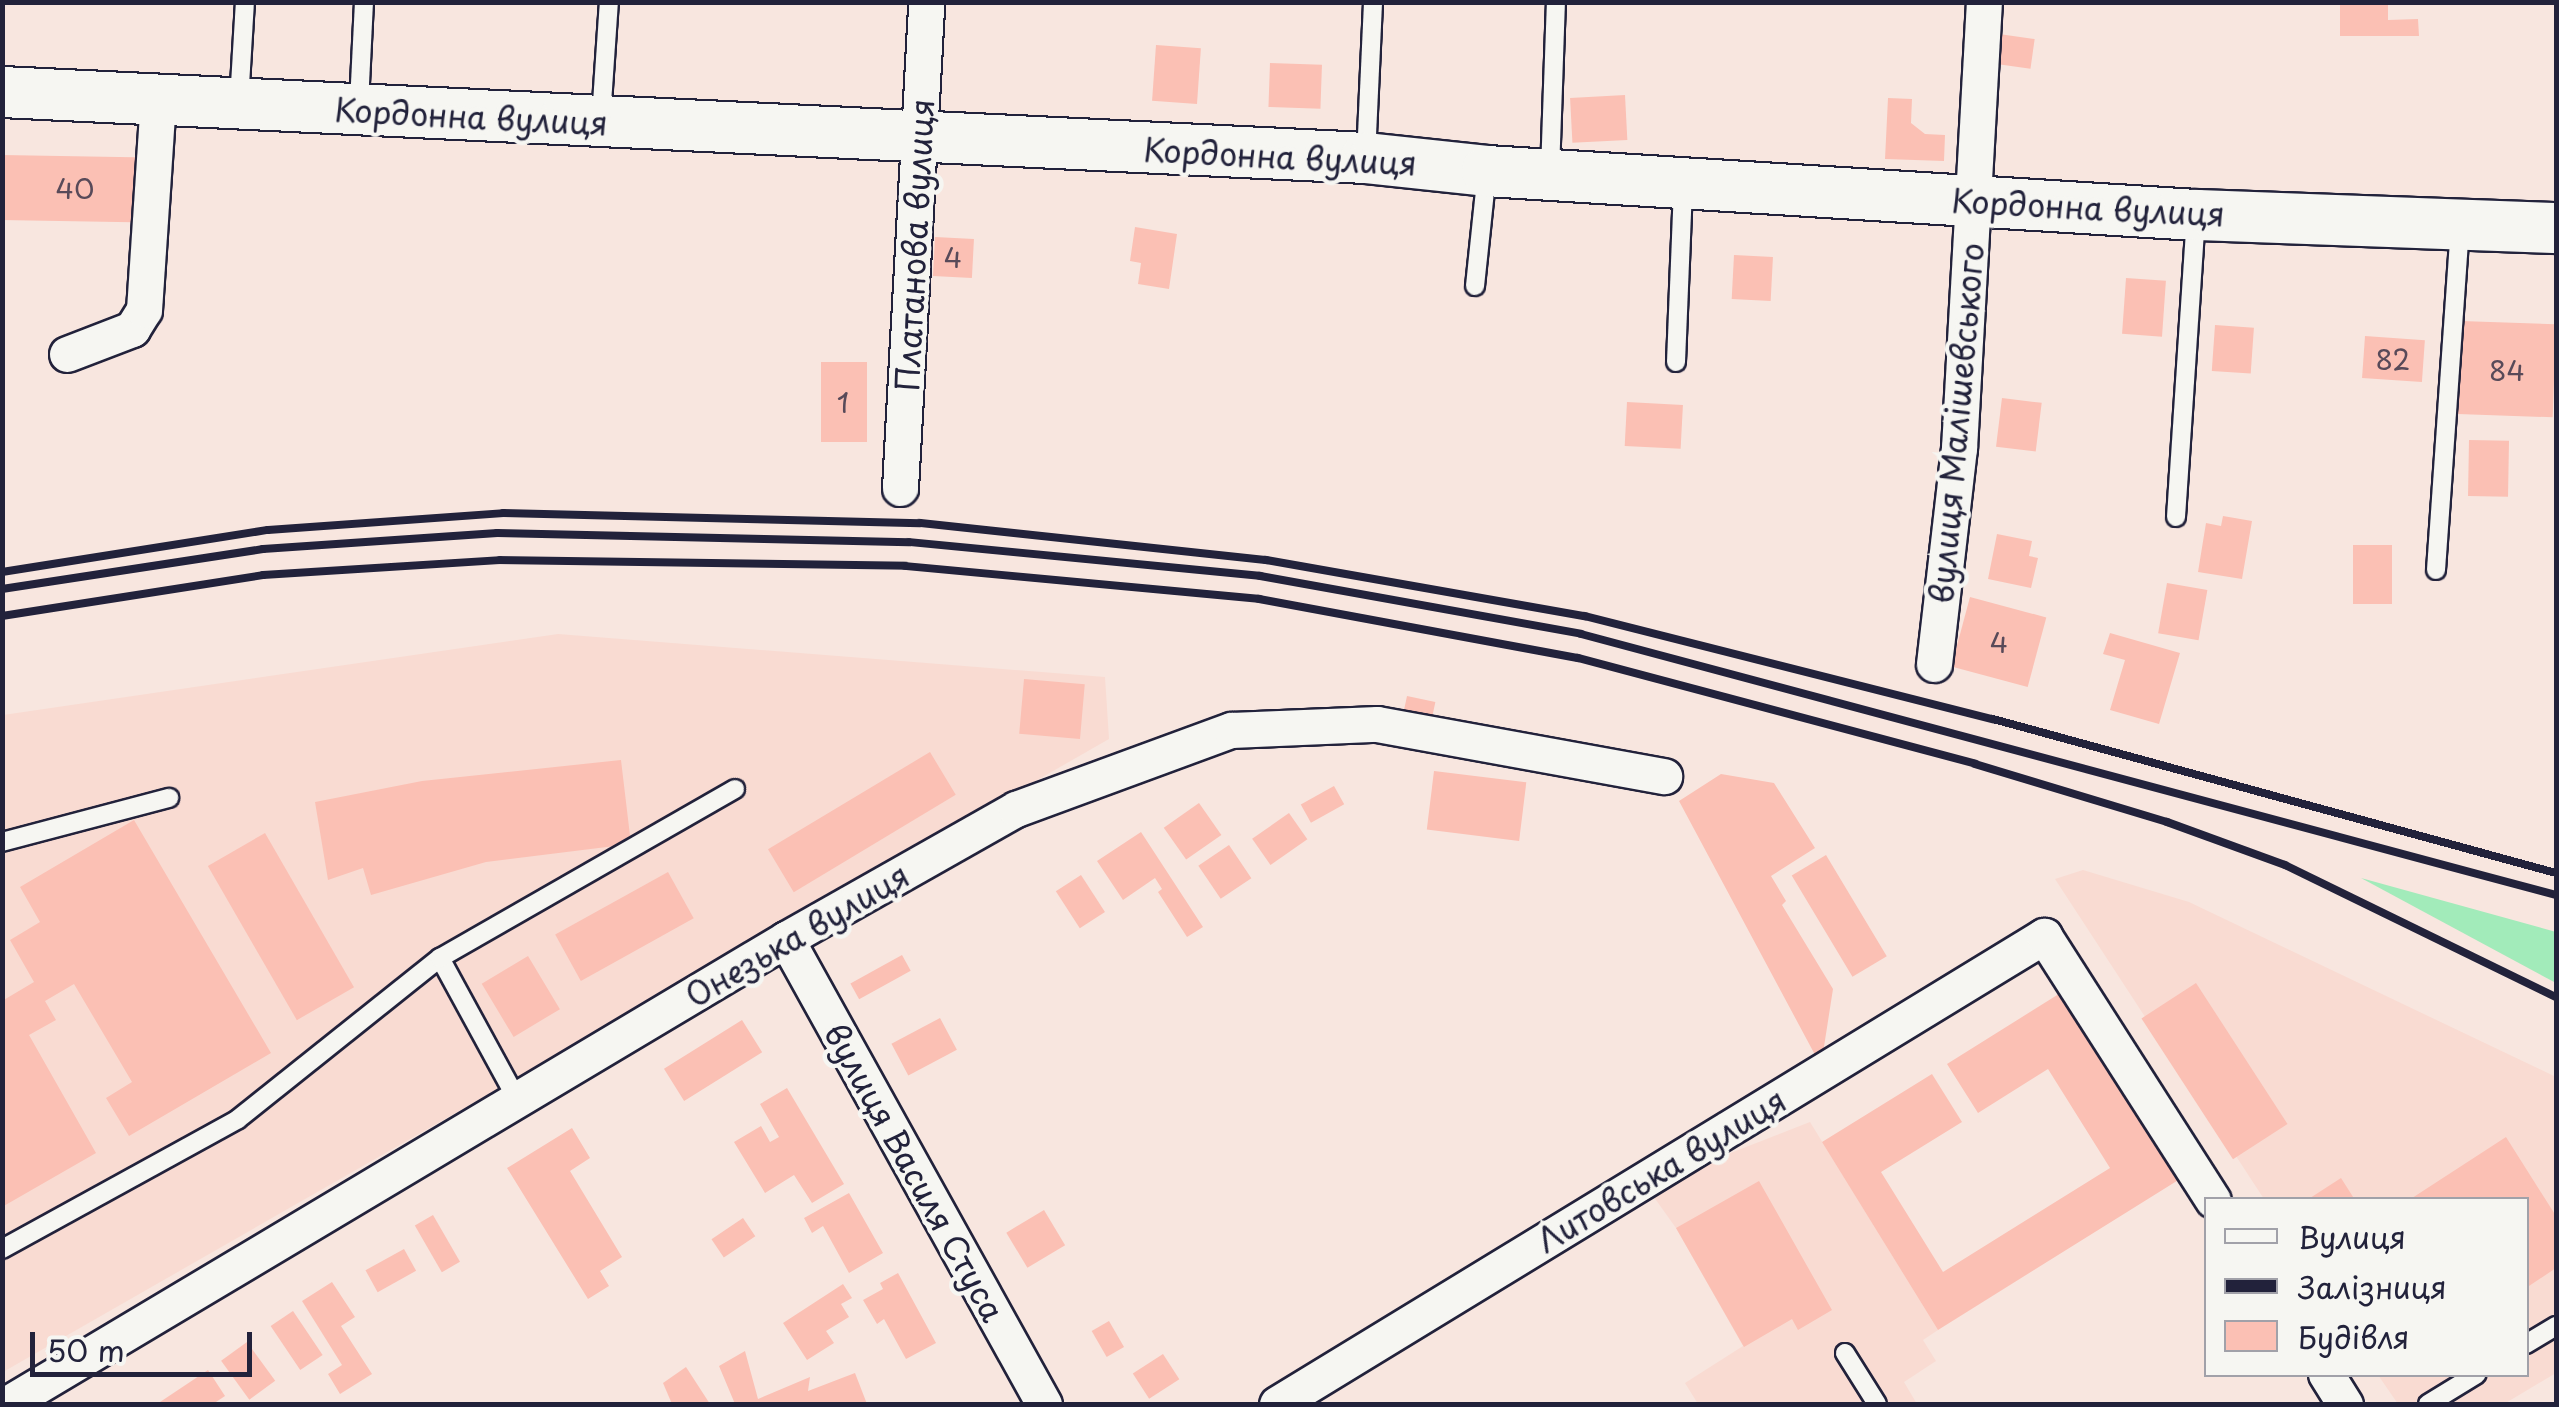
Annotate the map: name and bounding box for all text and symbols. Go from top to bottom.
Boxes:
street label: Кордонна вулиця [332,90,610,142]
street label: Платанова вулиця [887,97,941,393]
street label: Кордонна вулиця [1141,130,1419,182]
house number: 40 [56,171,94,205]
street label: Кордонна вулиця [1949,181,2227,233]
house number: 4 [944,240,962,274]
street label: вулиця Малішевського [1921,240,1991,606]
house number: 82 [2376,342,2410,376]
house number: 84 [2489,353,2525,387]
house number: 1 [837,385,849,419]
house number: 4 [1990,625,2008,659]
street label: Онезька вулиця [678,855,916,1015]
street label: вулиця Василя Стуса [817,1015,1013,1329]
street label: Литовська вулиця [1529,1080,1793,1260]
legend [2204,1197,2529,1377]
text: Вулиця [2298,1214,2406,1259]
text: Залізниця [2298,1264,2447,1309]
scale bar [35,1312,258,1374]
text: Будівля [2298,1314,2410,1359]
text: 50 m [47,1327,125,1372]

